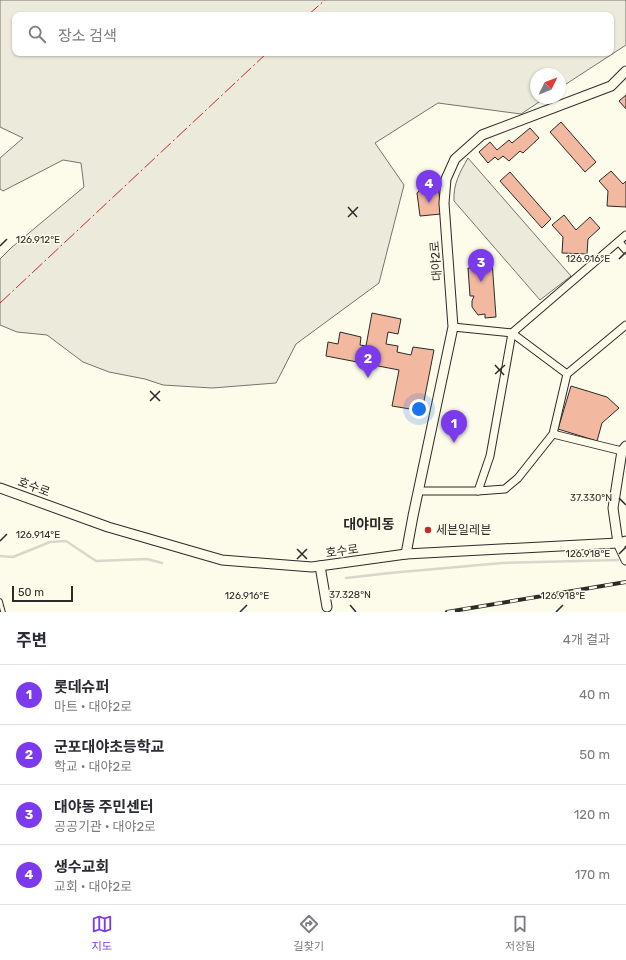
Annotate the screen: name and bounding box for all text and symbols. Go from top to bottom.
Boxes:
search box [12,12,614,56]
icon: search [26,23,48,45]
text: 장소 검색 [58,27,117,45]
north arrow [530,68,566,104]
pin: 4 [416,170,442,203]
text: 126.912°E [16,234,60,246]
street label: 대야2로 [428,240,444,282]
pin: 3 [468,249,494,282]
text: 126.916°E [566,253,610,265]
pin: 2 [355,345,381,378]
your location [409,399,429,419]
pin: 1 [441,410,467,443]
street label: 호수로 [16,475,52,499]
text: 37.330°N [570,492,612,504]
district label: 대야미동 [343,516,395,533]
place label: 세븐일레븐 [436,523,491,537]
marker: 세븐일레븐 [423,525,433,535]
text: 126.914°E [16,529,60,541]
street label: 호수로 [325,542,359,560]
text: 126.918°E [566,548,610,560]
scale bar [12,584,73,603]
text: 50 m [18,586,44,599]
text: 37.328°N [329,589,371,601]
text: 126.916°E [225,590,269,602]
text: 126.918°E [541,590,585,602]
text: 주변 [16,630,47,650]
text: 4개 결과 [563,632,610,647]
text: 롯데슈퍼 [54,678,109,696]
text: 1 [26,687,32,702]
text: 40 m [579,687,610,702]
text: 마트 · 대야2로 [54,699,132,714]
text: 군포대야초등학교 [54,738,164,756]
text: 2 [25,747,33,762]
text: 50 m [579,747,610,762]
text: 학교 · 대야2로 [54,759,132,774]
text: 대야동 주민센터 [54,798,154,816]
text: 3 [25,807,33,822]
text: 120 m [574,807,610,822]
text: 공공기관 · 대야2로 [54,819,156,834]
text: 생수교회 [54,858,109,876]
text: 4 [25,867,33,882]
text: 170 m [575,867,610,882]
text: 교회 · 대야2로 [54,879,132,894]
tab: 지도 [91,913,113,953]
tab: 길찾기 [294,913,324,953]
tab: 저장됨 [505,913,535,953]

